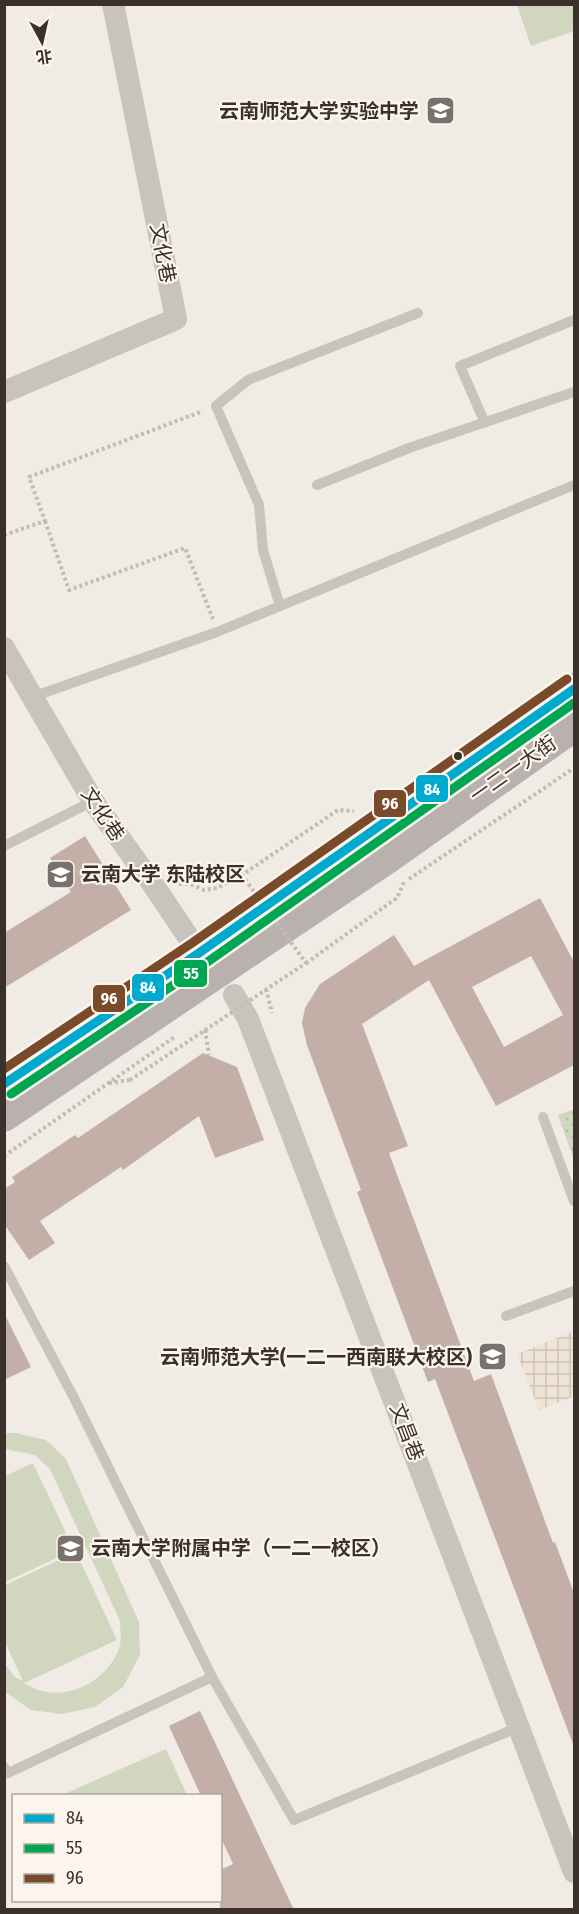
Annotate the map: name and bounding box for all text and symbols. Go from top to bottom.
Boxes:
north arrow [12,12,72,72]
text: 北 [35,46,53,67]
school or university icon: 云南师范大学实验中学 [424,95,456,127]
place label: 云南师范大学实验中学 [219,99,419,123]
street label: 文化巷 [145,221,181,285]
street label: 一二一大街 [465,730,561,808]
unlabelled marker [452,750,464,762]
line badge: 84 [415,774,449,803]
text: 84 [424,780,440,799]
street label: 文化巷 [76,782,130,846]
line badge: 96 [373,789,407,818]
text: 96 [382,794,398,813]
school or university icon: 云南大学 东陆校区 [44,858,76,890]
place label: 云南大学 东陆校区 [81,862,245,886]
line badge: 55 [173,959,208,988]
text: 55 [183,964,199,983]
line badge: 84 [131,973,165,1002]
text: 84 [140,978,156,997]
line badge: 96 [92,984,126,1013]
text: 96 [101,989,117,1008]
school or university icon: 云南师范大学(一二一西南联大校区) [477,1341,509,1373]
place label: 云南师范大学(一二一西南联大校区) [160,1345,472,1369]
street label: 文昌巷 [385,1400,429,1464]
school or university icon: 云南大学附属中学（一二一校区） [54,1532,86,1564]
place label: 云南大学附属中学（一二一校区） [91,1536,391,1560]
legend [12,1794,222,1902]
text: 84 [66,1807,84,1829]
text: 55 [66,1837,82,1859]
text: 96 [66,1867,84,1889]

